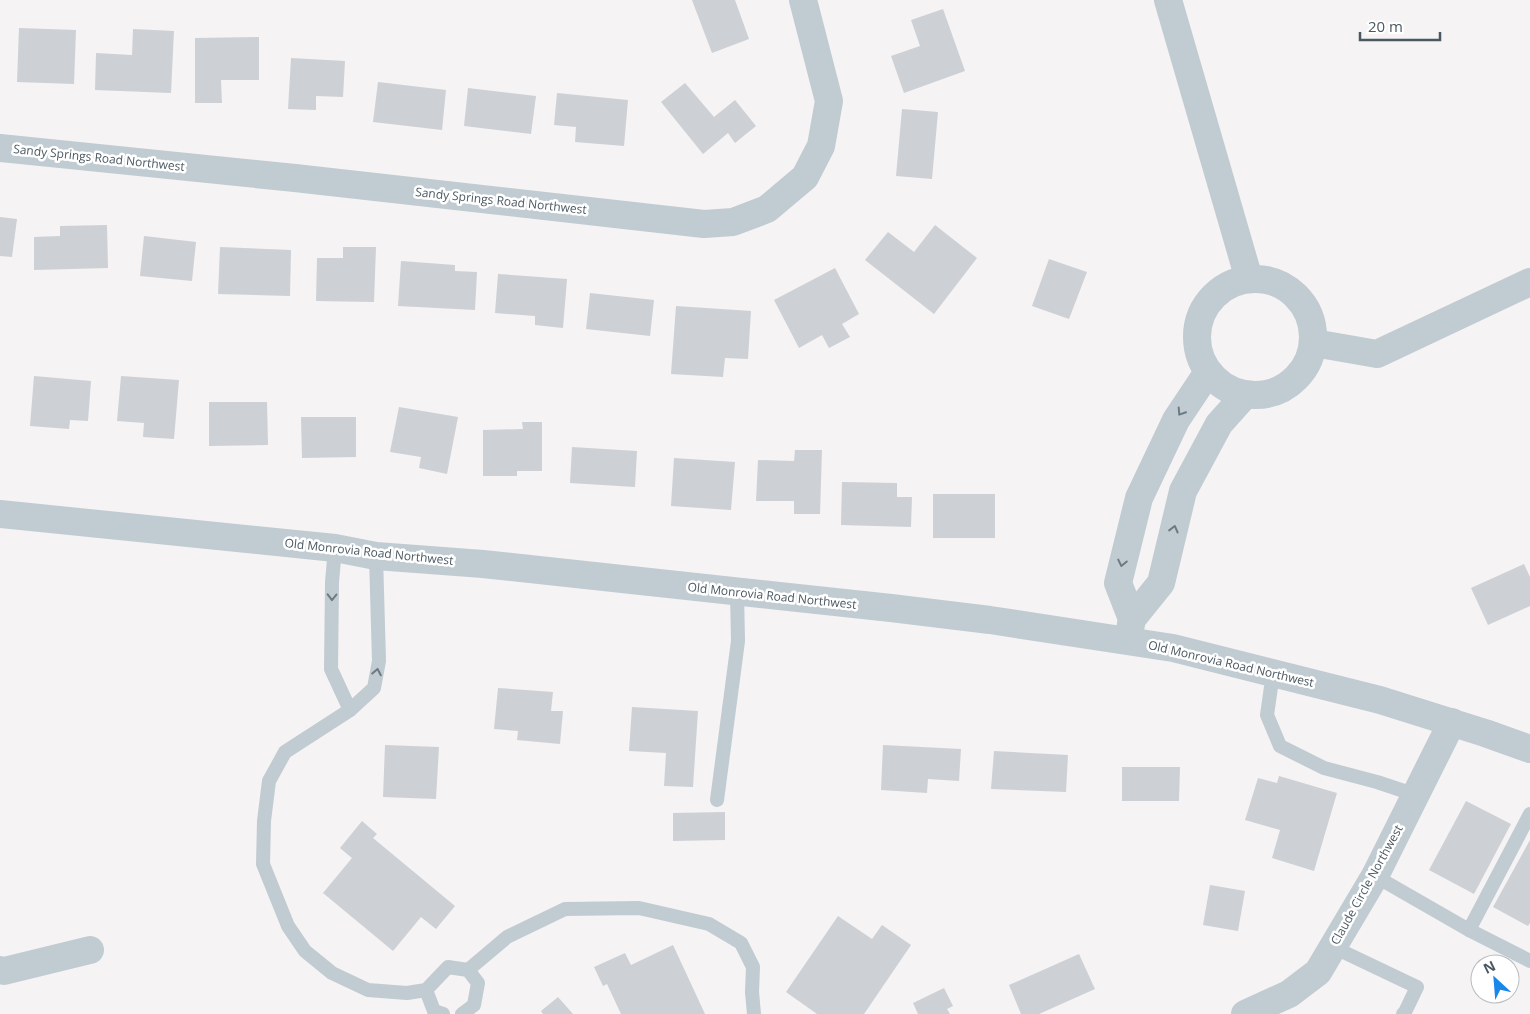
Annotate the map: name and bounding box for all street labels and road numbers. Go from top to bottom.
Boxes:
street label: Sandy Springs Road Northwest [13,140,186,175]
street label: Sandy Springs Road Northwest [415,183,588,218]
street label: Old Monrovia Road Northwest [284,534,454,569]
street label: Old Monrovia Road Northwest [687,578,857,613]
street label: Old Monrovia Road Northwest [1147,636,1316,691]
street label: Claude Circle Northwest [1326,822,1407,948]

